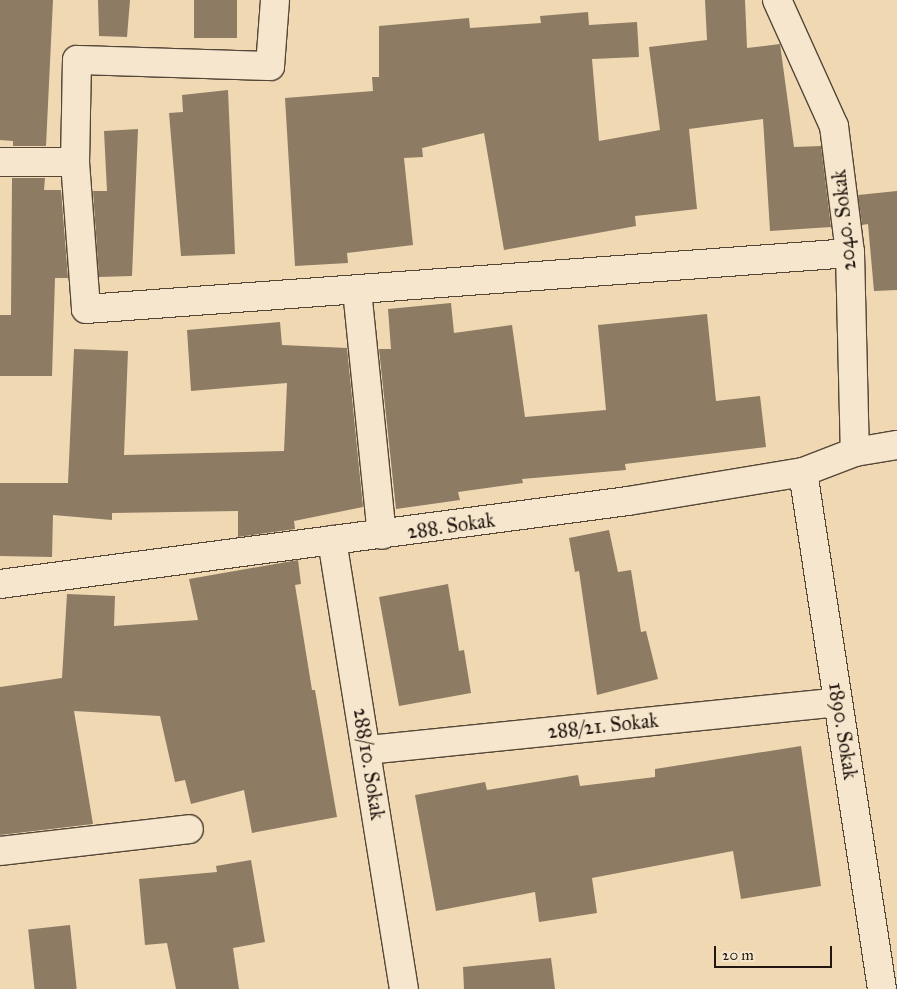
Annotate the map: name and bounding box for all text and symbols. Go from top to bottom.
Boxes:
street label: 2040. Sokak [827,168,861,272]
street label: 288. Sokak [406,508,496,544]
street label: 1890. Sokak [823,681,863,781]
street label: 288/10. Sokak [348,706,390,822]
street label: 288/21. Sokak [546,708,660,744]
scale bar [717,936,834,968]
text: 20 m [722,946,754,964]

